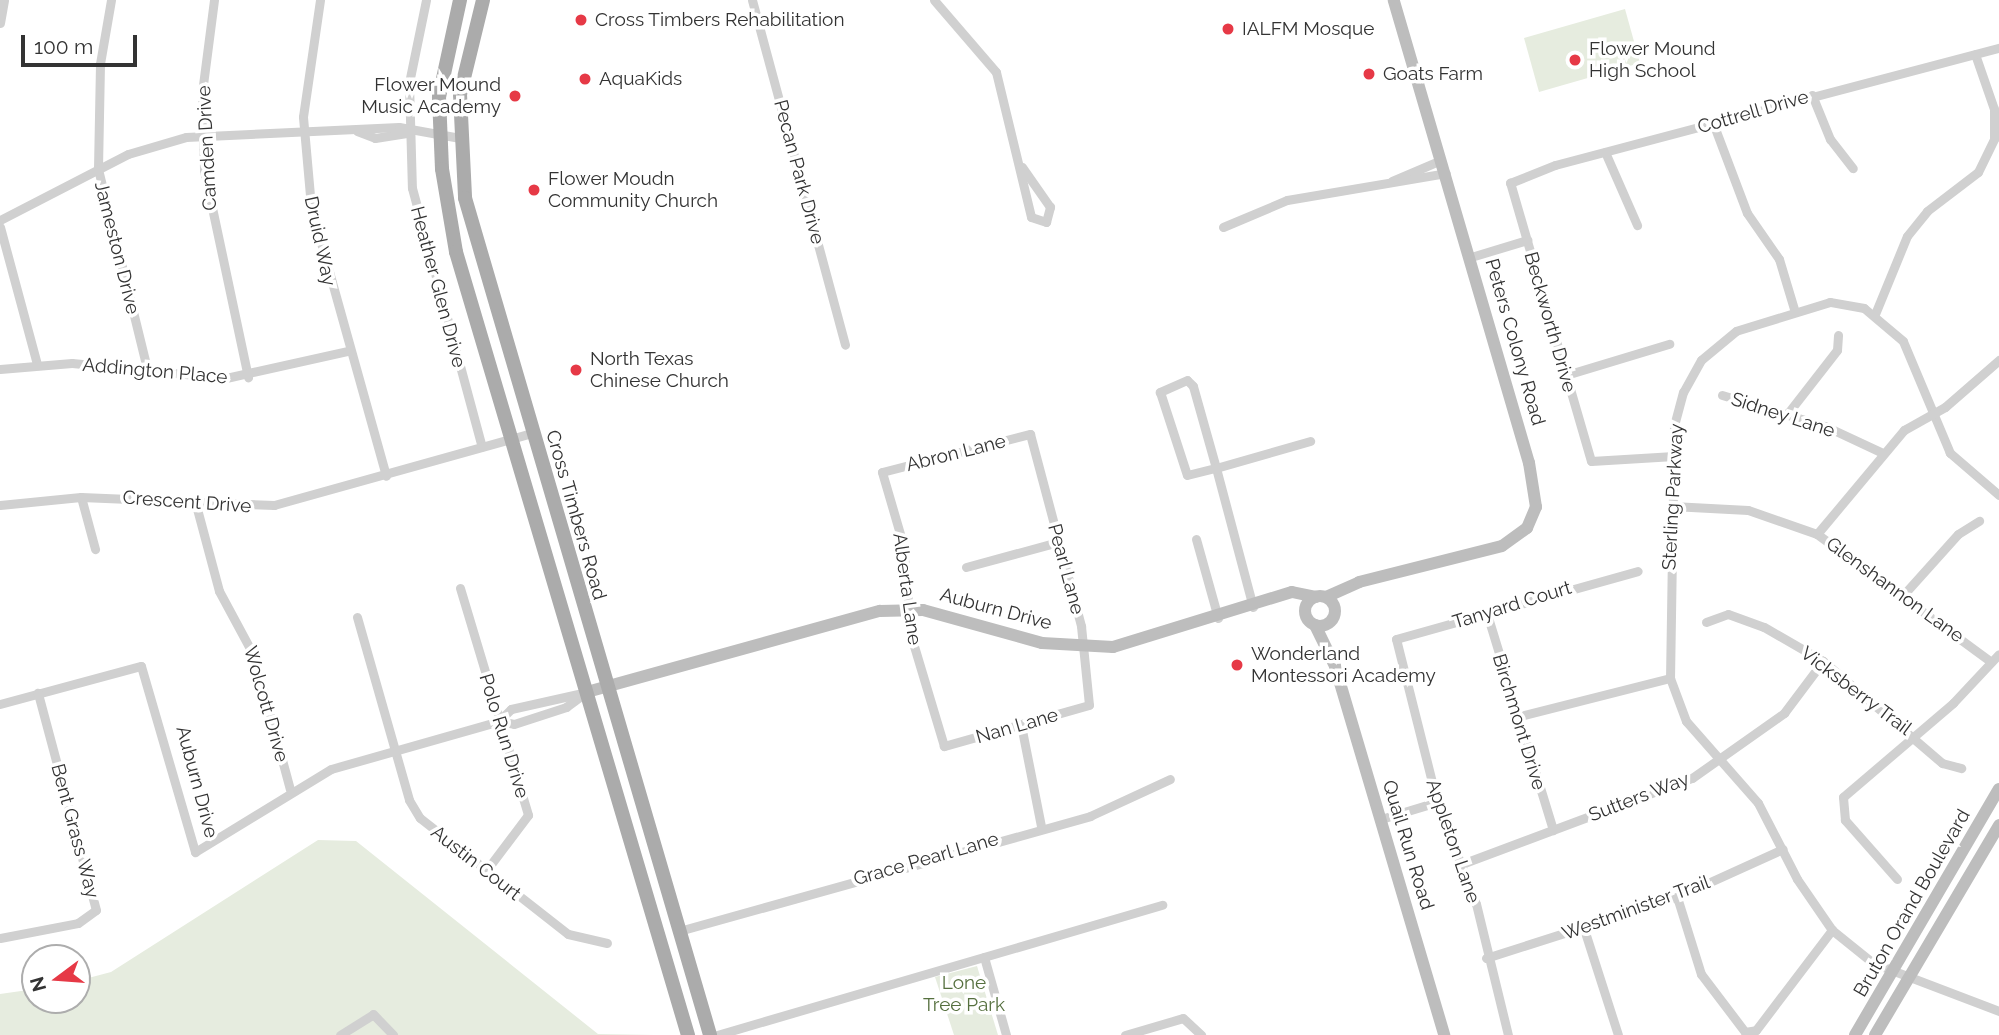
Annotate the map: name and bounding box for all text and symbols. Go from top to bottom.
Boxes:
place label: Cross Timbers Rehabilitation [595,9,845,31]
marker: Cross Timbers Rehabilitation [573,12,589,28]
place label: IALFM Mosque [1242,18,1374,40]
scale bar [24,21,140,65]
marker: IALFM Mosque [1220,21,1236,37]
text: 100 m [34,34,93,59]
place label: Flower Mound High School [1589,38,1716,82]
marker: Flower Mound High School [1567,52,1583,68]
place label: Goats Farm [1383,63,1483,85]
marker: Goats Farm [1361,66,1377,82]
place label: AquaKids [599,68,682,90]
marker: AquaKids [577,71,593,87]
place label: Flower Mound Music Academy [361,74,501,118]
street label: Camden Drive [192,85,222,211]
street label: Cottrell Drive [1695,85,1811,139]
marker: Flower Mound Music Academy [507,88,523,104]
street label: Pecan Park Drive [769,97,829,247]
place label: Flower Moudn Community Church [548,168,719,212]
street label: Jameston Drive [90,179,144,317]
marker: Flower Moudn Community Church [526,182,542,198]
street label: Druid Way [299,194,341,288]
street label: Heather Glen Drive [405,204,471,370]
street label: Beckworth Drive [1519,249,1581,395]
street label: Peters Colony Road [1480,256,1550,428]
place label: North Texas Chinese Church [590,348,729,392]
street label: Addington Place [82,353,228,389]
marker: North Texas Chinese Church [568,362,584,378]
street label: Sidney Lane [1728,387,1838,443]
street label: Sterling Parkway [1658,423,1688,571]
street label: Cross Timbers Road [541,427,611,603]
street label: Abron Lane [904,430,1008,476]
street label: Crescent Drive [122,486,252,518]
street label: Pearl Lane [1043,521,1089,617]
street label: Alberta Lane [888,532,926,646]
street label: Glenshannon Lane [1822,532,1968,648]
street label: Tanyard Court [1450,576,1574,634]
street label: Auburn Drive [938,583,1054,635]
street label: Vicksberry Trail [1796,641,1916,741]
street label: Wolcott Drive [239,643,293,765]
place label: Wonderland Montessori Academy [1251,643,1436,687]
street label: Birchmont Drive [1487,651,1551,793]
marker: Wonderland Montessori Academy [1229,657,1245,673]
street label: Polo Run Drive [474,671,534,801]
street label: Nan Lane [973,703,1061,749]
street label: Auburn Drive [171,724,223,840]
street label: Bent Grass Way [46,761,104,901]
street label: Sutters Way [1585,767,1693,827]
street label: Appleton Lane [1421,776,1485,906]
street label: Quail Run Road [1377,777,1439,913]
street label: Bruton Orand Boulevard [1849,805,1975,1001]
street label: Austin Court [426,821,526,905]
street label: Grace Pearl Lane [851,827,1001,891]
street label: Westminister Trail [1559,871,1713,945]
north arrow [21,944,91,1014]
park label: Lone Tree Park [923,972,1005,1016]
text: N [25,974,50,994]

